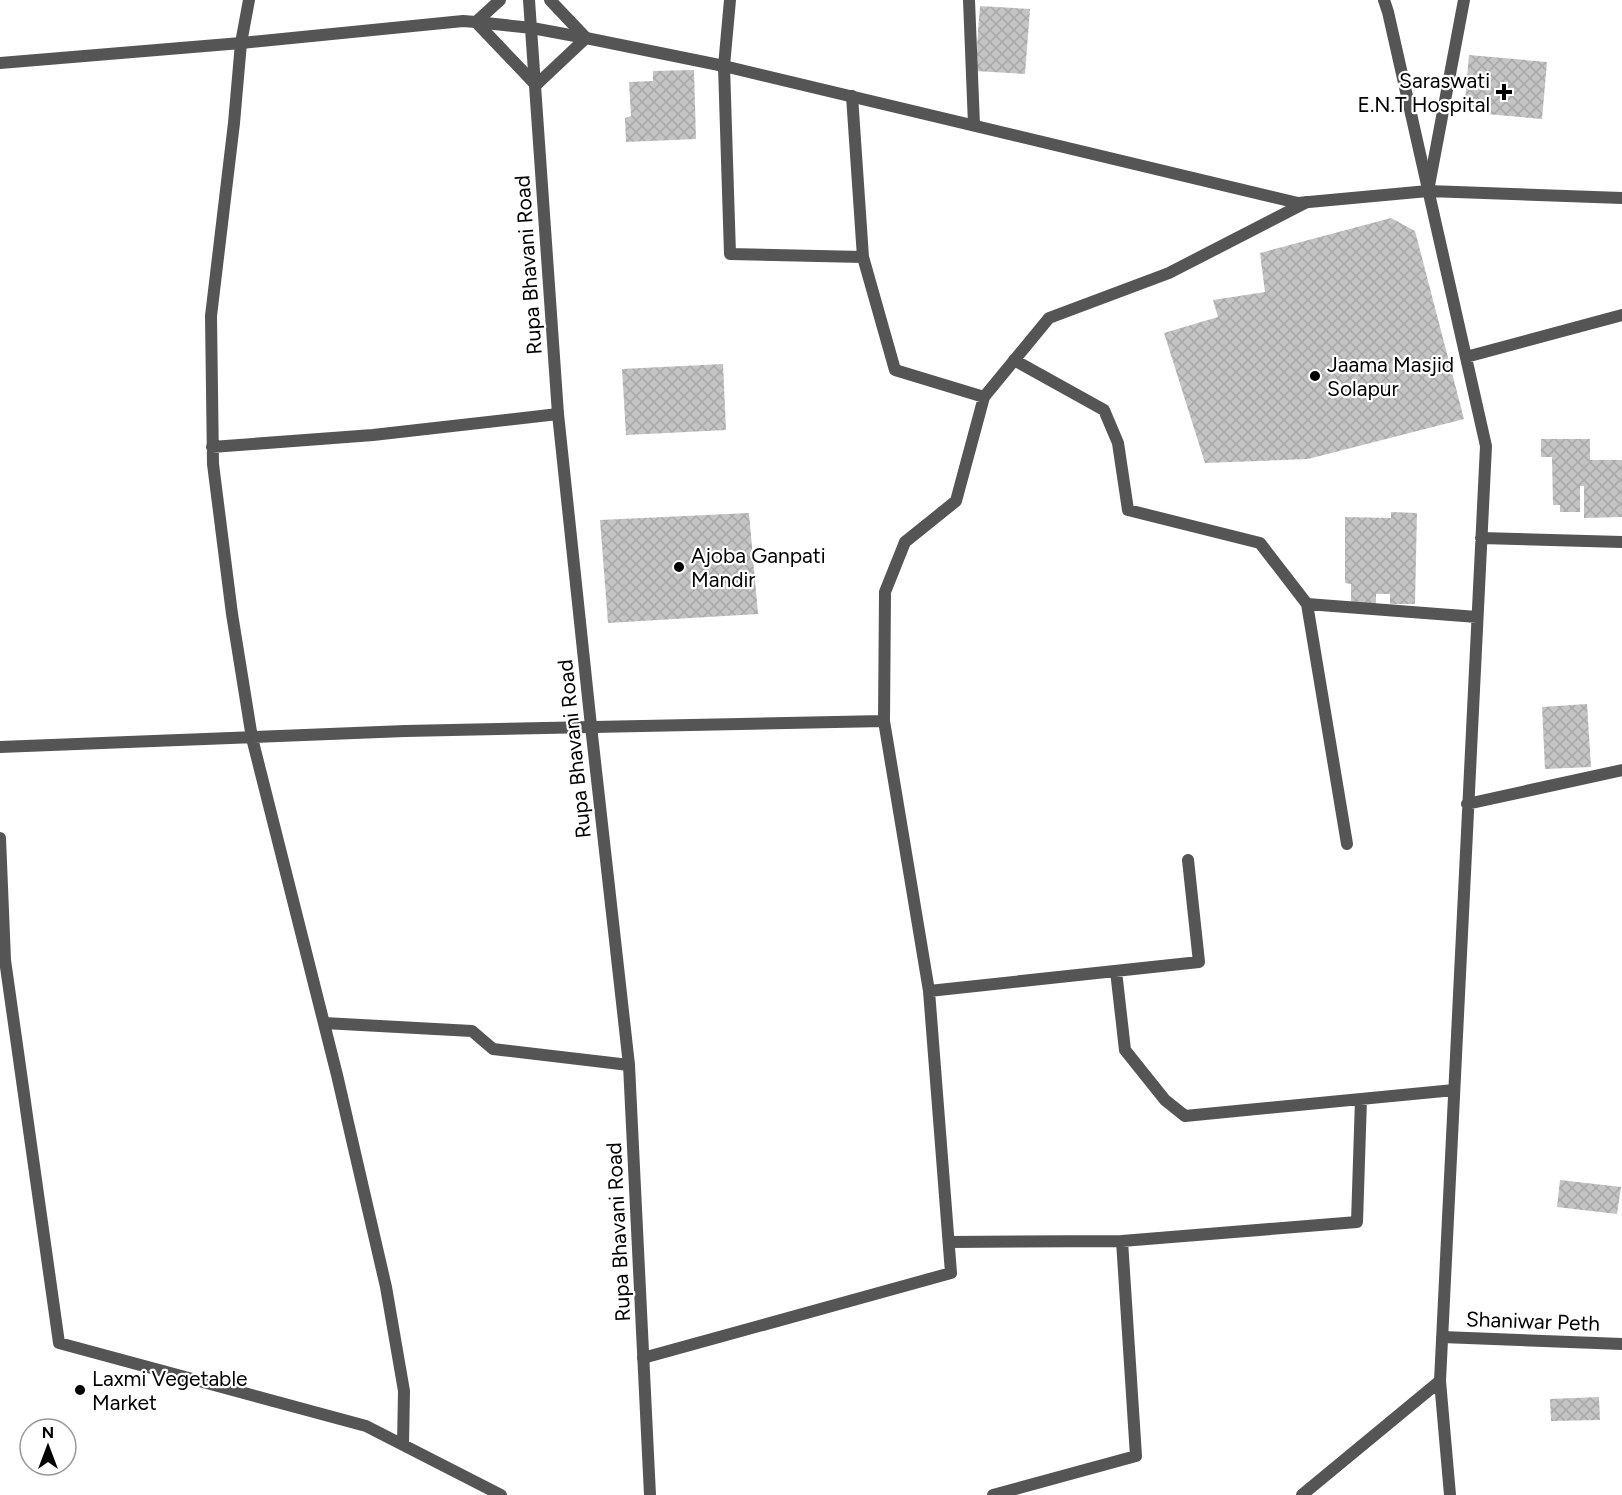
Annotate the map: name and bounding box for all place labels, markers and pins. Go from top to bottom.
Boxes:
place label: Saraswati E.N.T Hospital [1358,68,1490,117]
marker: Saraswati E.N.T Hospital [1495,83,1513,101]
place label: Jaama Masjid Solapur [1327,352,1454,401]
marker: Jaama Masjid Solapur [1308,369,1322,383]
place label: Ajoba Ganpati Mandir [691,543,826,592]
marker: Ajoba Ganpati Mandir [672,560,686,574]
place label: Laxmi Vegetable Market [92,1366,248,1415]
marker: Laxmi Vegetable Market [73,1383,87,1397]

